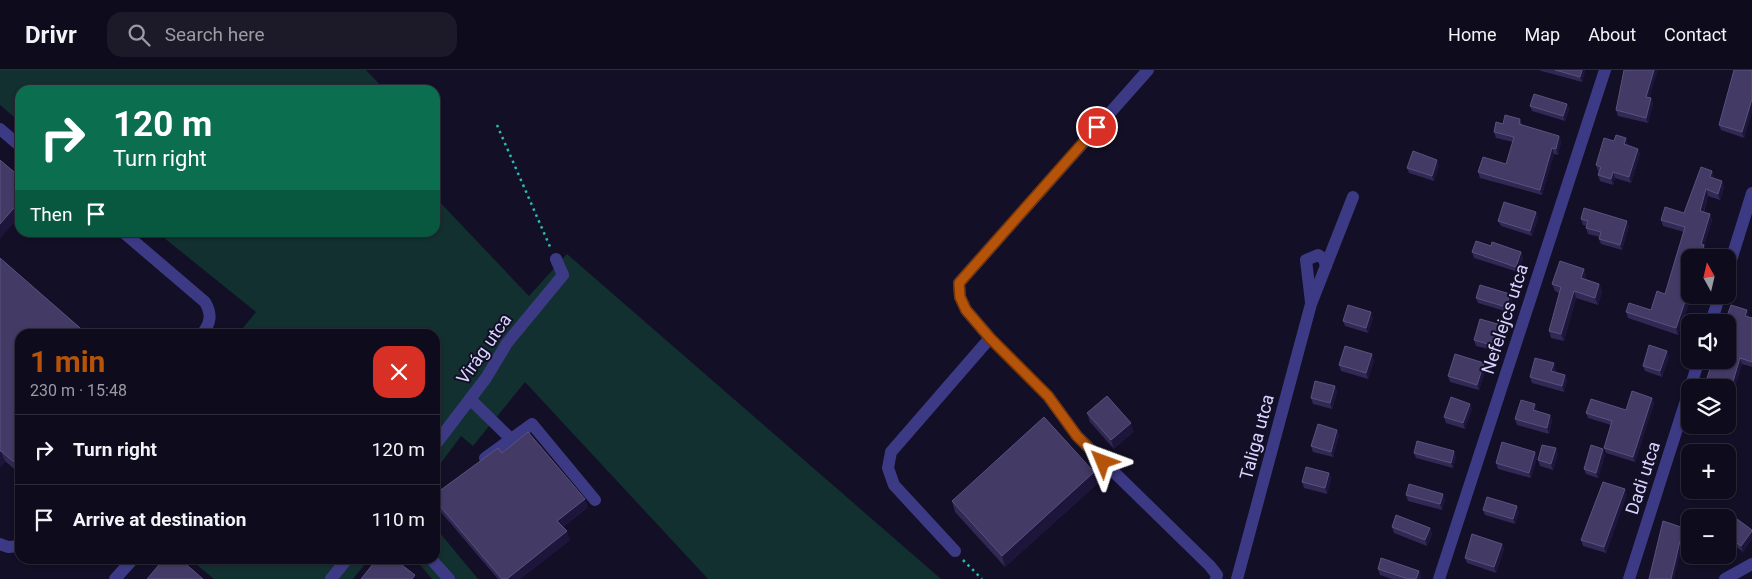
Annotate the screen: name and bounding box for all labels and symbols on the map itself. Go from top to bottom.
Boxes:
pin [1076,106,1118,148]
north arrow [1681,249,1736,304]
street label: Nefelejcs utca [1477,261,1532,377]
street label: Virág utca [452,310,515,388]
street label: Taliga utca [1235,392,1278,482]
position arrow [1076,435,1128,487]
street label: Dadi utca [1621,439,1664,517]

